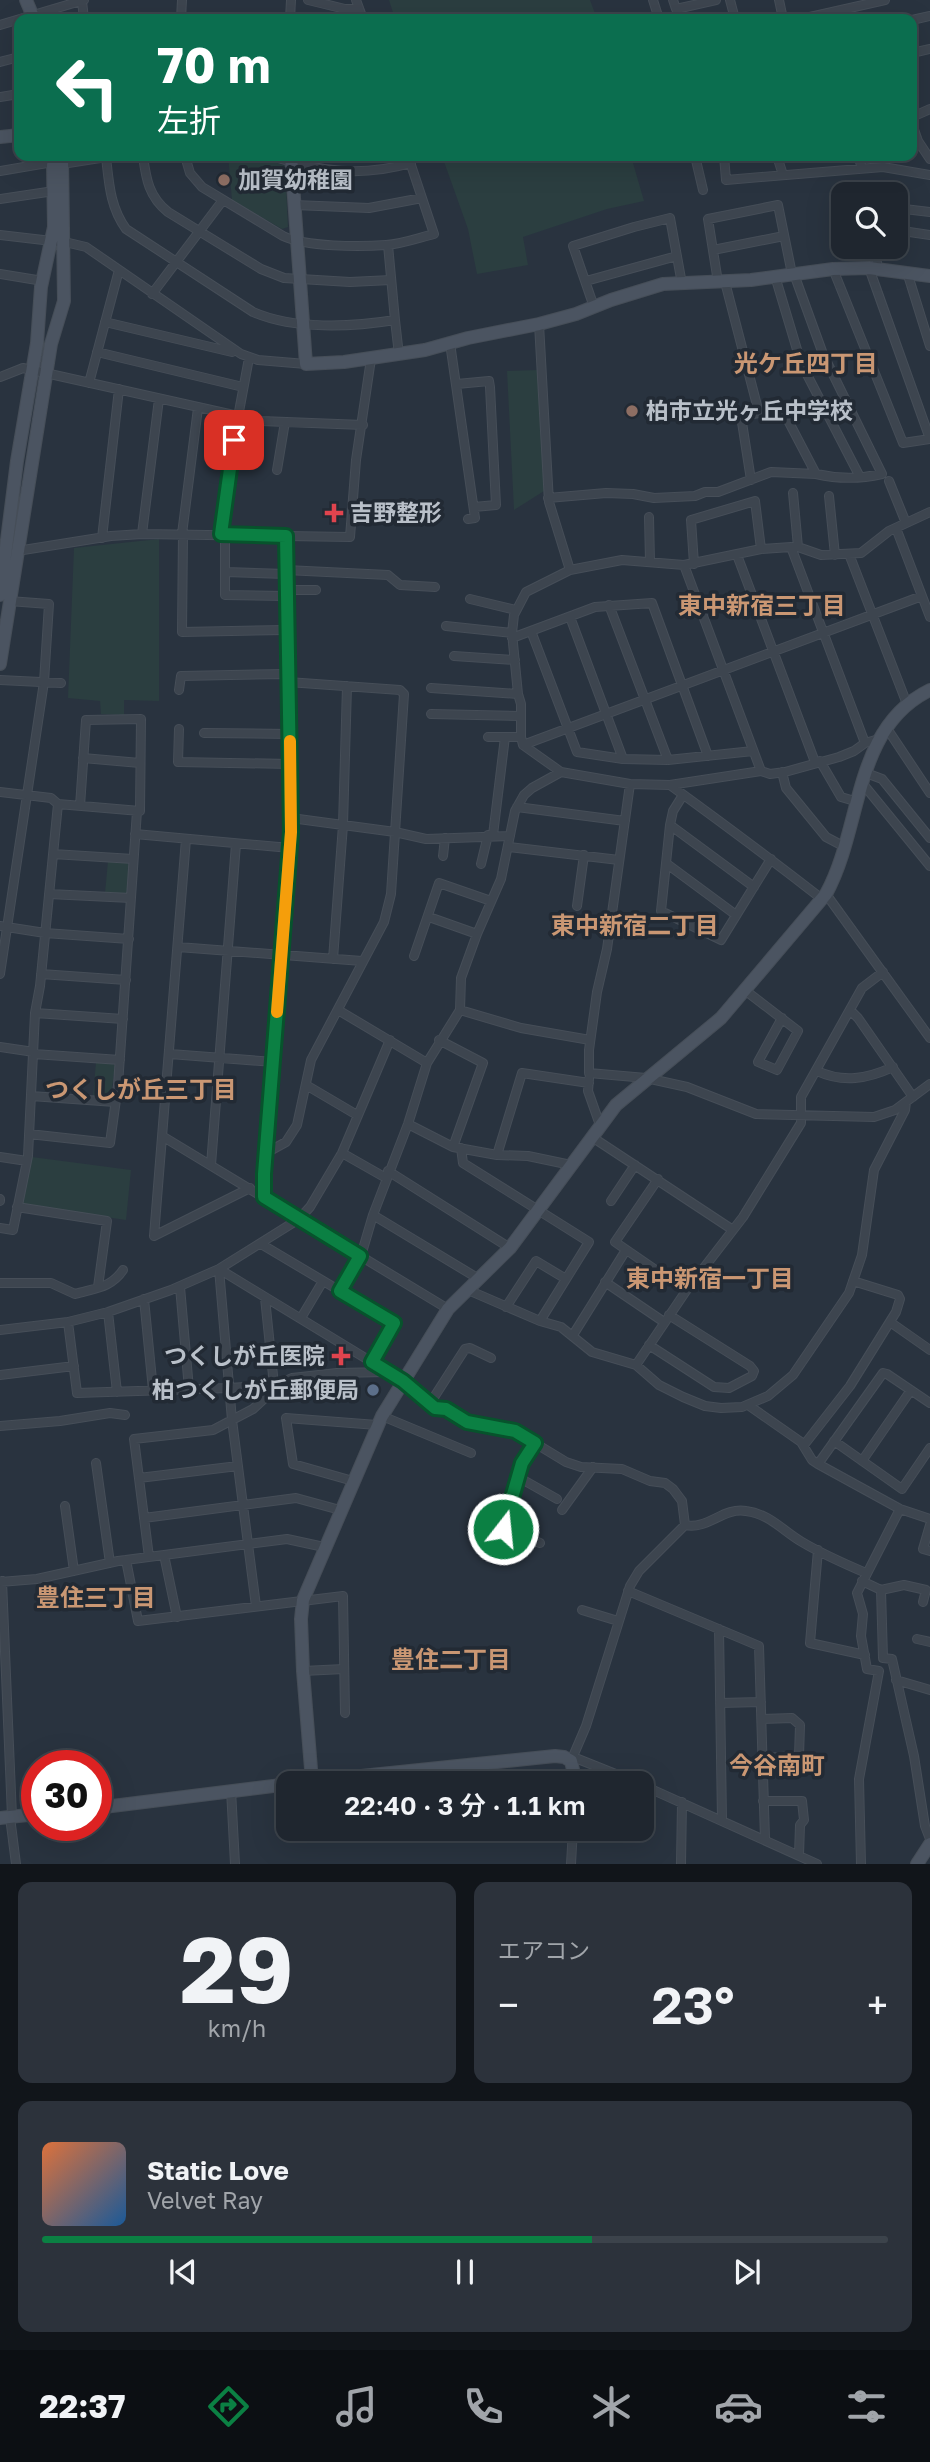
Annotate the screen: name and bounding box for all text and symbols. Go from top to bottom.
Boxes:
text: 70 m [157,35,271,94]
icon: left [42,42,133,133]
text: 左折 [157,101,221,139]
place label: 加賀幼稚園 [238,165,353,193]
marker: 加賀幼稚園 [216,172,232,188]
map controls [831,182,908,259]
button: search [831,182,908,259]
district label: 光ケ丘四丁目 [734,348,878,377]
place label: 柏市立光ヶ丘中学校 [646,396,853,424]
marker: 柏市立光ヶ丘中学校 [624,403,640,419]
pin [204,410,264,470]
icon: arrive [215,421,253,459]
place label: 吉野整形 [350,498,442,526]
marker: 吉野整形 [324,503,344,523]
district label: 東中新宿三丁目 [678,590,846,619]
district label: 東中新宿二丁目 [551,910,719,939]
district label: つくしが丘三丁目 [45,1074,237,1103]
district label: 東中新宿一丁目 [626,1263,794,1292]
place label: つくしが丘医院 [164,1341,325,1369]
marker: つくしが丘医院 [331,1346,351,1366]
place label: 柏つくしが丘郵便局 [152,1375,359,1403]
marker: 柏つくしが丘郵便局 [365,1382,381,1398]
position arrow [466,1492,540,1566]
district label: 豊住三丁目 [36,1582,156,1611]
district label: 豊住二丁目 [391,1644,511,1673]
speed limit sign: 30 [21,1750,112,1841]
district label: 今谷南町 [729,1750,825,1779]
text: 22:40 · 3 分 · 1.1 km [345,1790,585,1821]
text: 29 [180,1914,294,2023]
text: エアコン [498,1936,590,1964]
text: 23° [652,1973,734,2035]
text: − [498,1982,519,2027]
text: + [867,1982,888,2027]
text: km/h [208,2014,266,2042]
text: Static Love [147,2155,289,2186]
text: Velvet Ray [147,2186,263,2214]
icon: previous [164,2253,202,2291]
icon: pause [446,2253,484,2291]
icon: next [728,2253,766,2291]
icon: directions [204,2382,253,2431]
icon: music [332,2382,381,2431]
icon: phone [459,2382,508,2431]
icon: climate [587,2382,636,2431]
icon: car [714,2382,763,2431]
icon: filters [842,2382,891,2431]
text: 22:37 [39,2387,126,2425]

